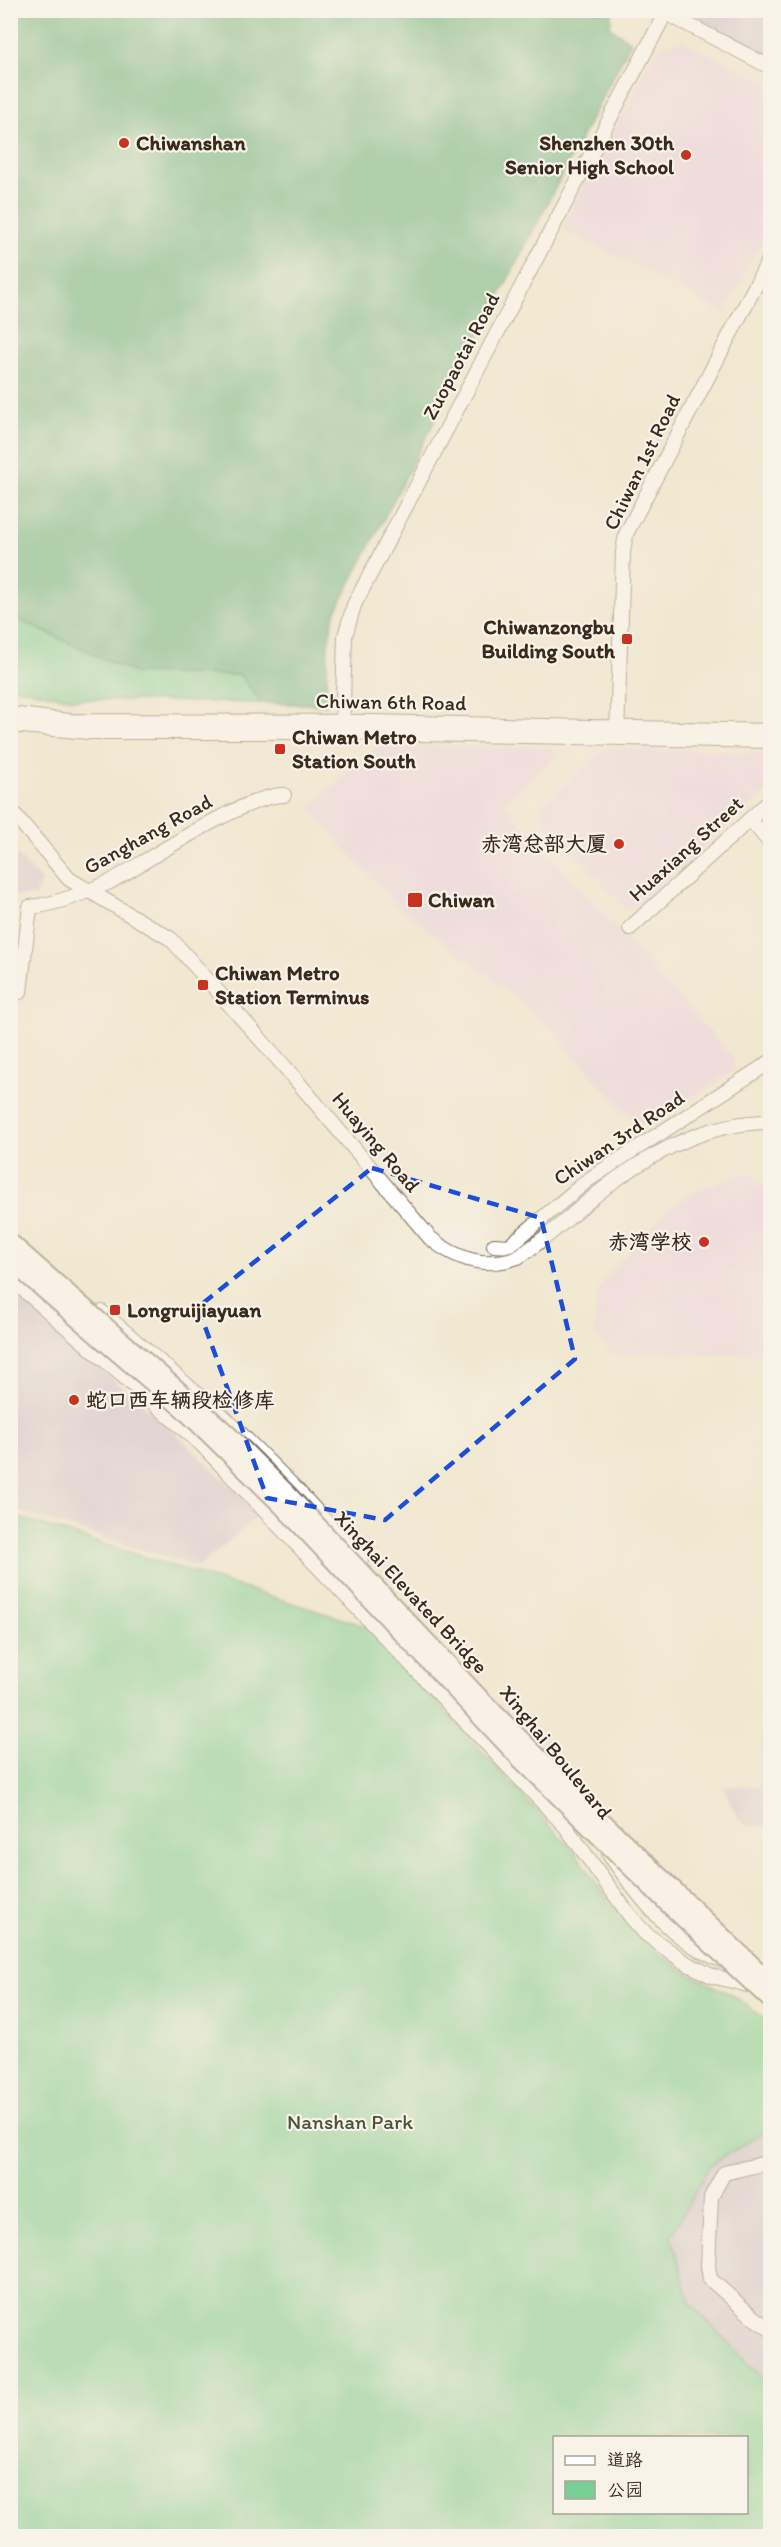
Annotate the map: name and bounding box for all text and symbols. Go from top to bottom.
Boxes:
place label: Chiwanshan [136,130,246,155]
place label: Shenzhen 30th Senior High School [505,130,675,180]
marker: Chiwanshan [117,136,131,150]
marker: Shenzhen 30th Senior High School [679,148,693,162]
street label: Zuopaotai Road [417,288,505,424]
street label: Chiwan 1st Road [598,389,686,534]
place label: Chiwanzongbu Building South [481,614,616,664]
marker: Chiwanzongbu Building South [620,632,634,646]
street label: Chiwan 6th Road [315,688,467,715]
place label: Chiwan Metro Station South [292,724,417,773]
marker: Chiwan Metro Station South [273,742,287,756]
street label: Ganghang Road [79,788,217,879]
street label: Huaxiang Street [623,791,748,907]
place label: 赤湾总部大厦 [481,831,607,856]
marker: 赤湾总部大厦 [612,837,626,851]
place label: Chiwan [428,887,495,912]
marker: Chiwan [406,891,424,909]
place label: Chiwan Metro Station Terminus [215,960,369,1009]
marker: Chiwan Metro Station Terminus [196,978,210,992]
street label: Chiwan 3rd Road [549,1084,689,1191]
street label: Huaying Road [327,1086,426,1197]
place label: 赤湾学校 [608,1229,692,1254]
marker: 赤湾学校 [697,1235,711,1249]
place label: Longruijiayuan [127,1297,261,1323]
marker: Longruijiayuan [108,1303,122,1317]
place label: 蛇口西车辆段检修库 [86,1387,275,1412]
marker: 蛇口西车辆段检修库 [67,1393,81,1407]
street label: Xinghai Elevated Bridge [329,1505,493,1678]
street label: Xinghai Boulevard [495,1680,618,1824]
park label: Nanshan Park [287,2109,413,2134]
legend [553,2436,748,2514]
text: 道路 [607,2449,643,2471]
text: 公园 [607,2479,643,2501]

